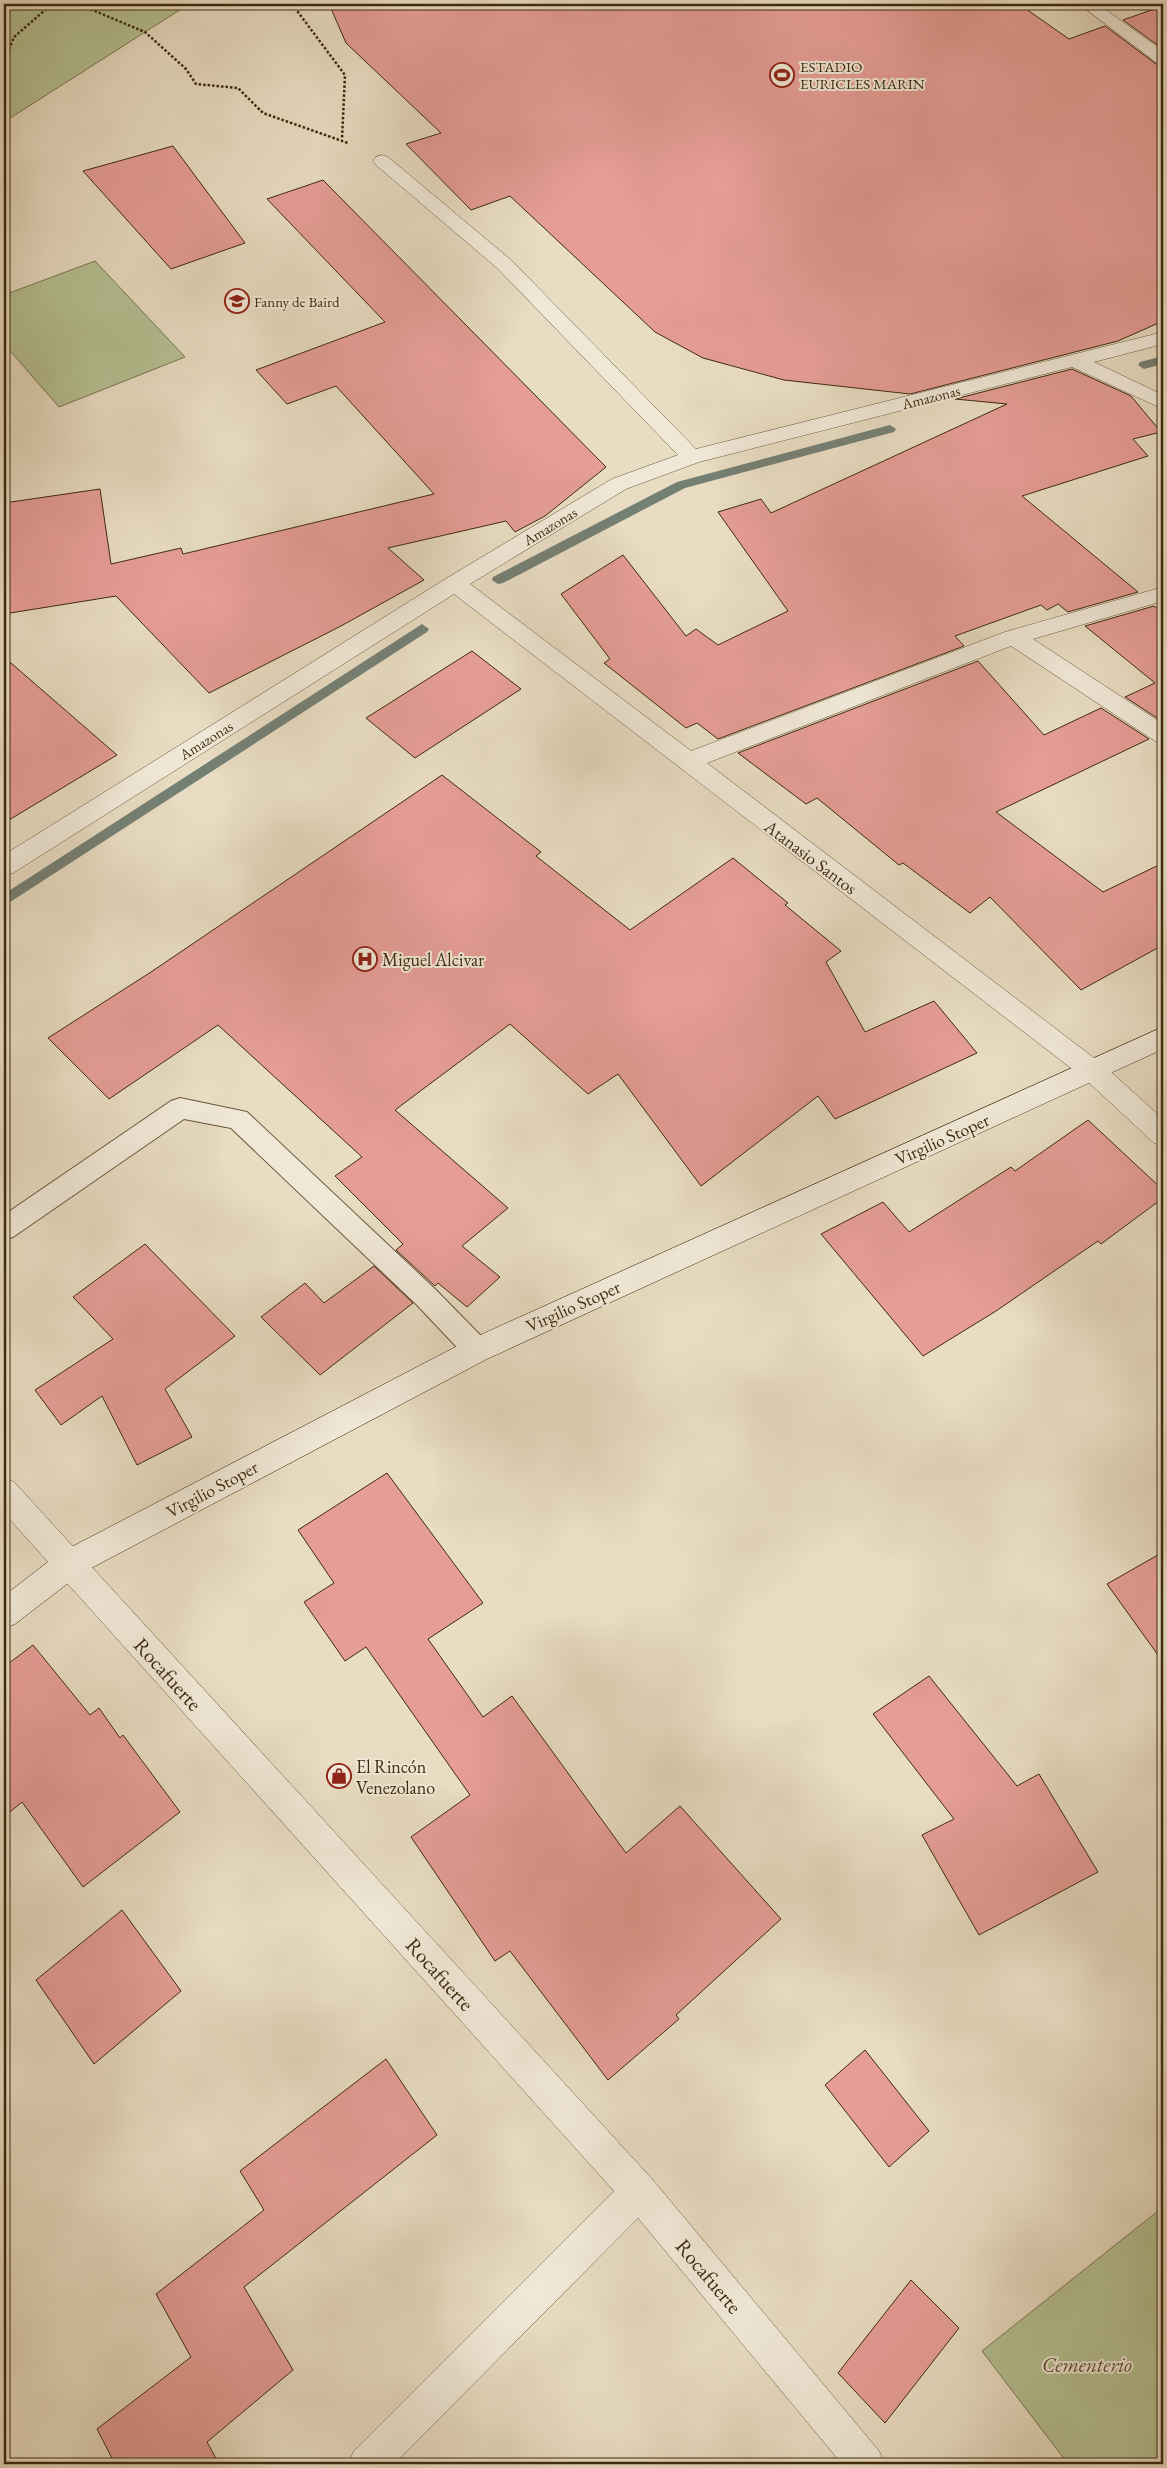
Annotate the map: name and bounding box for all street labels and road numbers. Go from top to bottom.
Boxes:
street label: Amazonas [899,381,962,414]
street label: Amazonas [519,502,581,550]
street label: Amazonas [175,716,236,764]
street label: Atanasio Santos [759,814,862,899]
street label: Virgilio Stoper [891,1108,993,1170]
street label: Virgilio Stoper [522,1275,624,1337]
street label: Virgilio Stoper [162,1455,262,1523]
street label: Rocafuerte [128,1632,208,1716]
street label: Rocafuerte [400,1932,480,2016]
street label: Rocafuerte [670,2233,748,2319]

